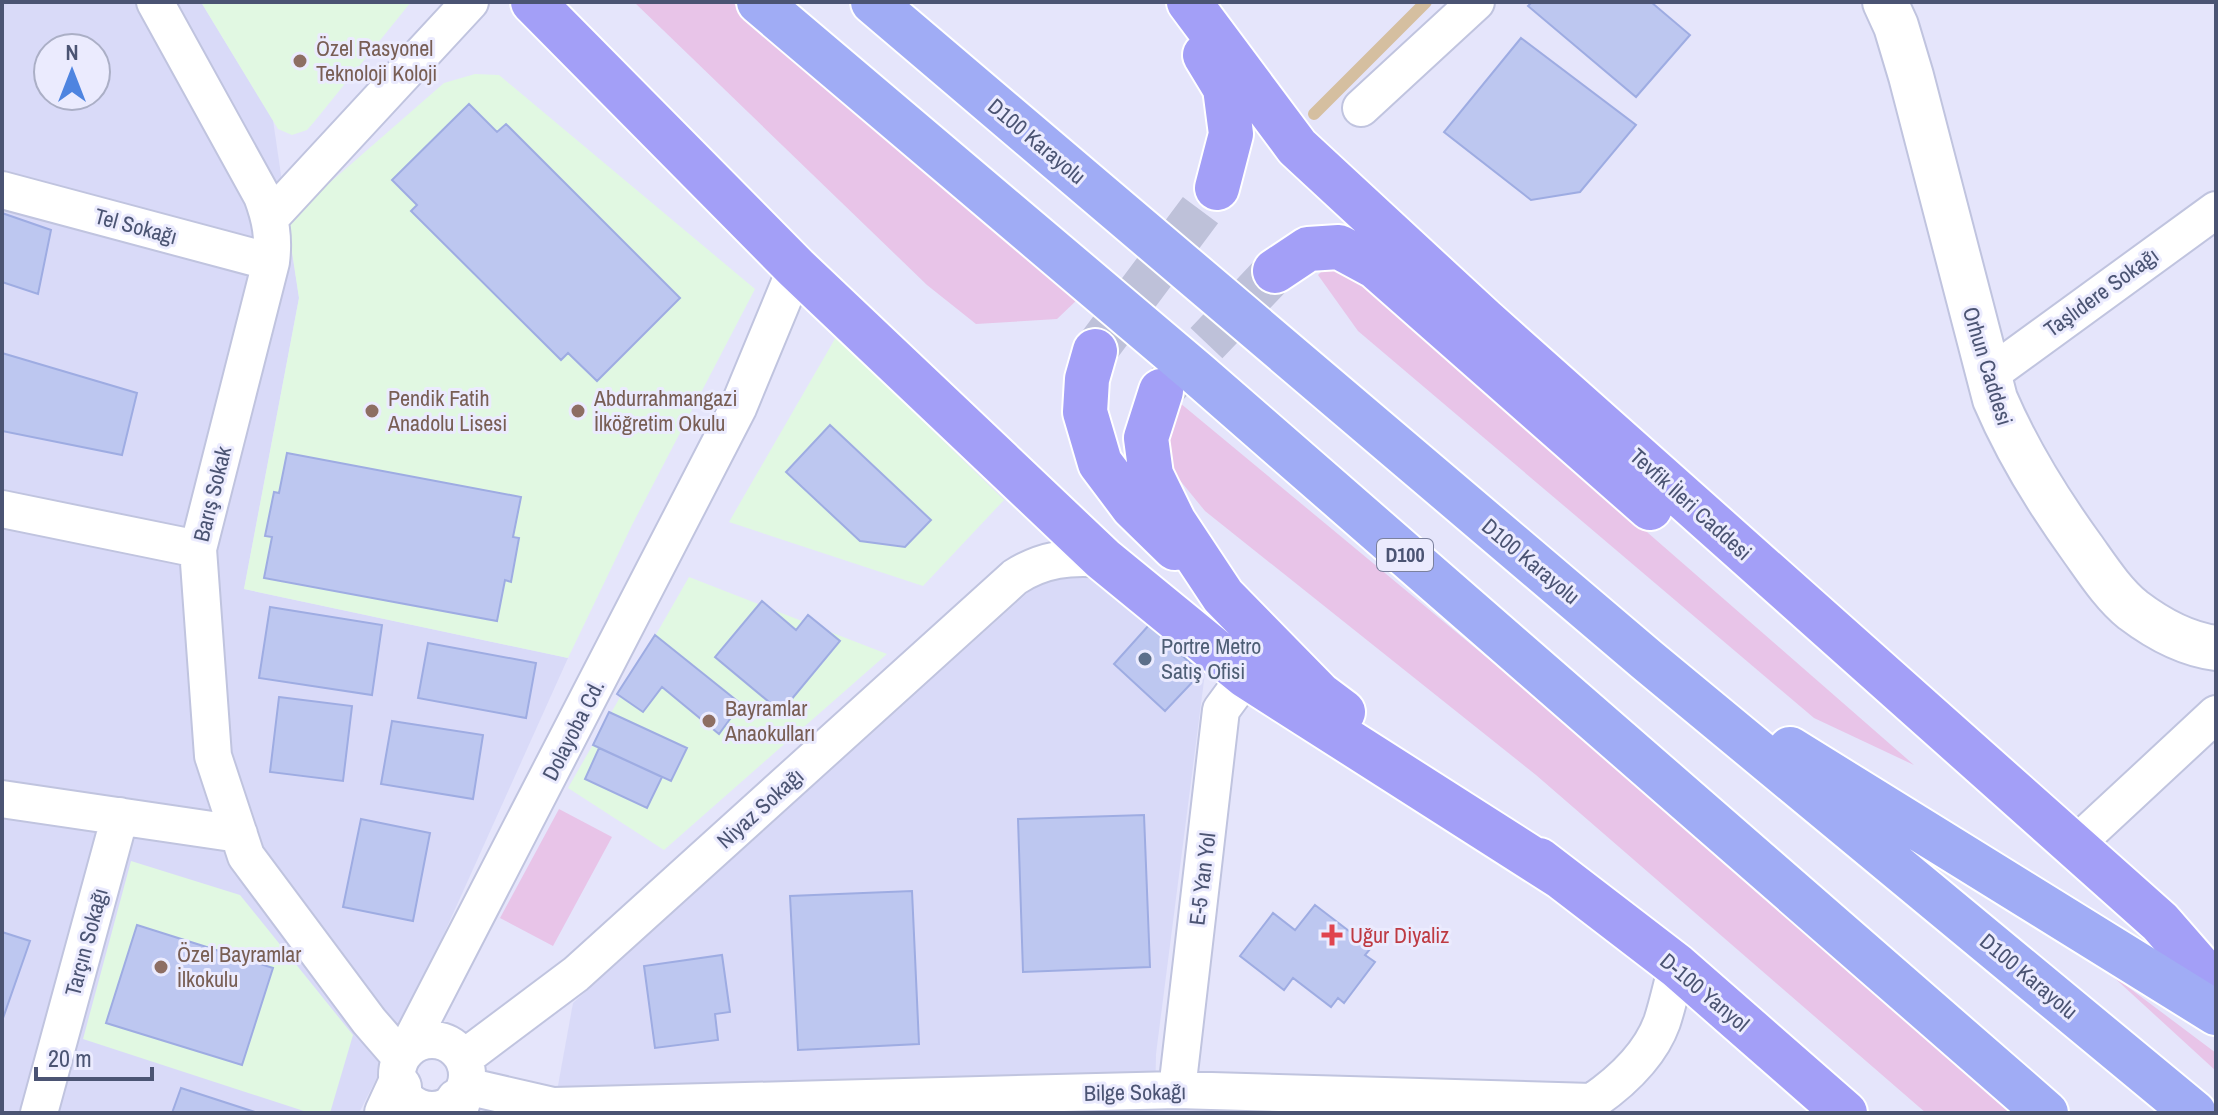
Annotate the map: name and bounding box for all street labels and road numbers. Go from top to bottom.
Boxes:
street label: D100 Karayolu [982,91,1092,191]
street label: Tel Sokağı [91,201,181,251]
street label: Taşlıdere Sokağı [2038,240,2164,344]
street label: Orhun Caddesi [1956,303,2020,429]
street label: Tevfik İleri Caddesi [1624,441,1758,567]
street label: Barış Sokak [186,442,239,545]
street label: D100 Karayolu [1476,511,1586,611]
road number: D100 [1377,539,1433,571]
street label: Dolayoba Cd. [535,674,611,786]
street label: Niyaz Sokağı [710,761,810,855]
street label: E-5 Yan Yol [1181,831,1223,927]
street label: Tarçın Sokağı [57,885,115,999]
street label: D100 Karayolu [1974,926,2084,1026]
street label: D-100 Yanyol [1654,946,1756,1038]
street label: Bilge Sokağı [1084,1076,1186,1108]

